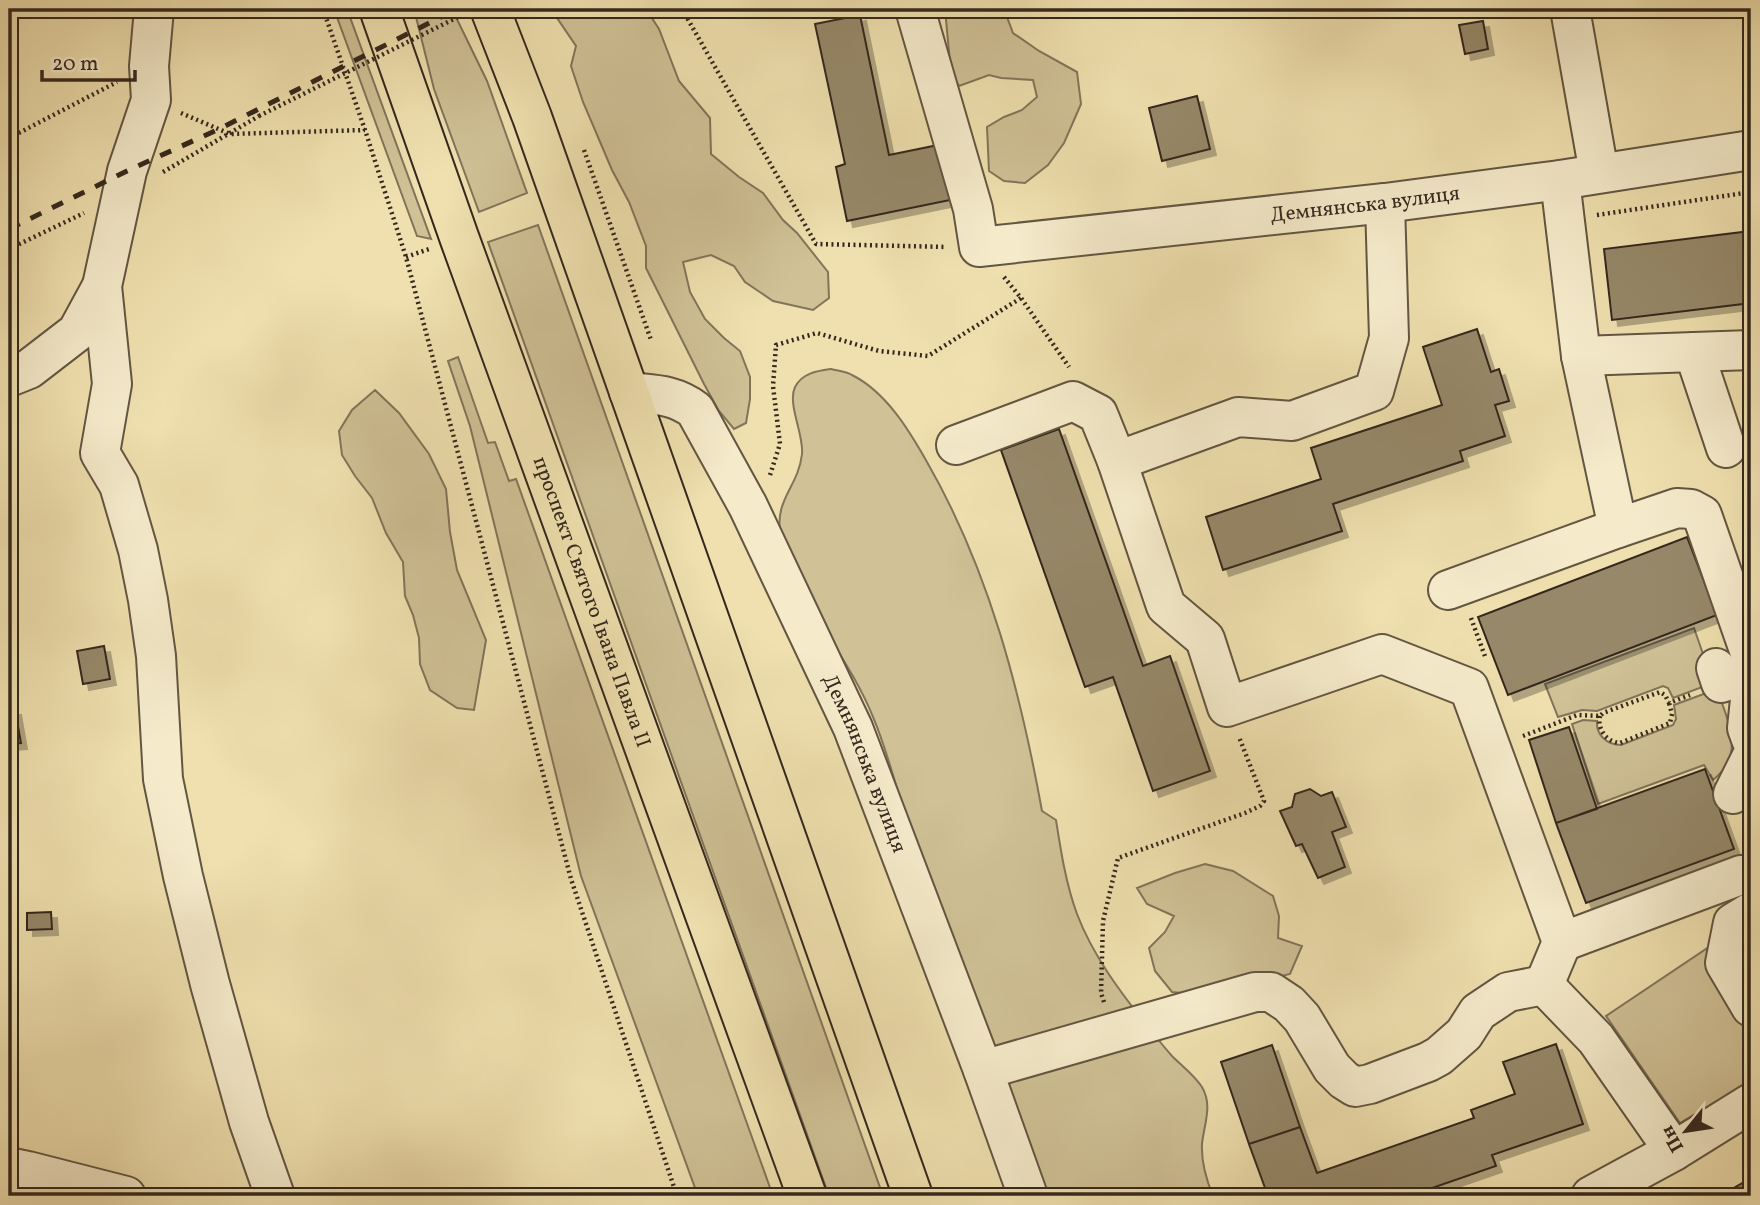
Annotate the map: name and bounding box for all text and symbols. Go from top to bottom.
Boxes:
scale bar [42,38,135,82]
text: 20 m [52,50,98,79]
street label: Демнянська вулиця [1269,179,1461,230]
street label: проспект Святого Івана Павла II [525,452,658,752]
street label: Демнянська вулиця [815,669,914,857]
north arrow [1652,1096,1722,1166]
text: Пн [1655,1120,1691,1157]

